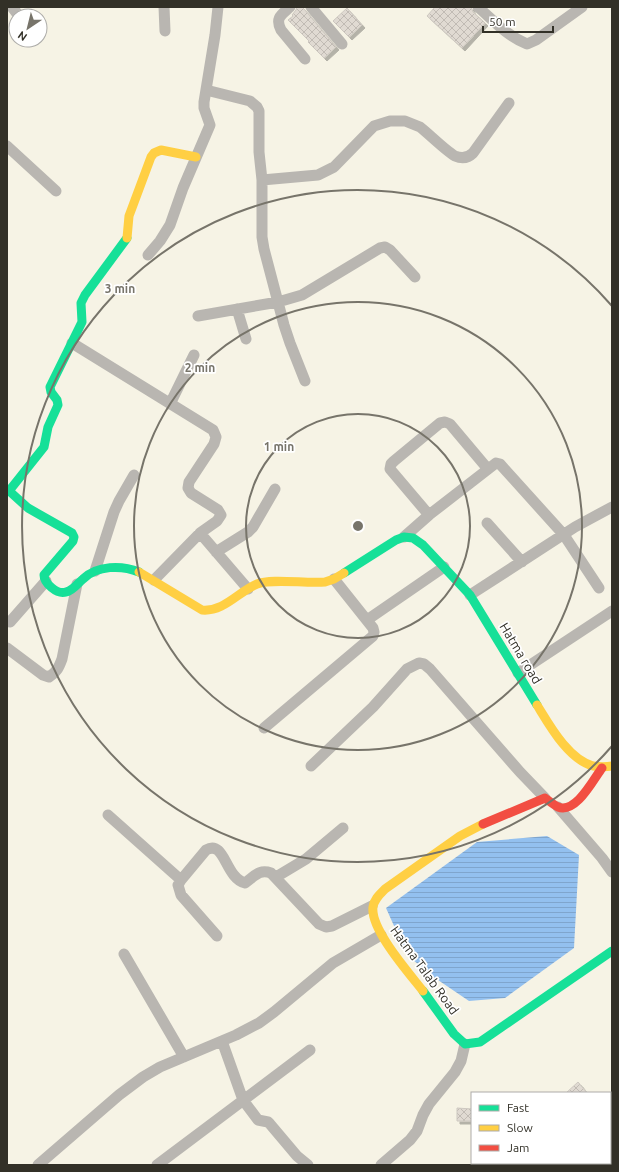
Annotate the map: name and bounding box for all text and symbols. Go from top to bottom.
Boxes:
north arrow [8,8,48,48]
scale bar [483,8,553,34]
text: 50 m [489,15,516,28]
text: N [15,29,29,43]
text: 3 min [105,282,135,295]
text: 2 min [185,361,215,374]
text: 1 min [264,440,294,453]
centre of rings [351,519,365,533]
street label: Hatma road [497,620,545,686]
street label: Hatma Talab Road [388,923,462,1017]
legend [471,1092,611,1164]
text: Fast [507,1101,529,1114]
text: Slow [507,1121,533,1134]
text: Jam [507,1141,529,1154]

